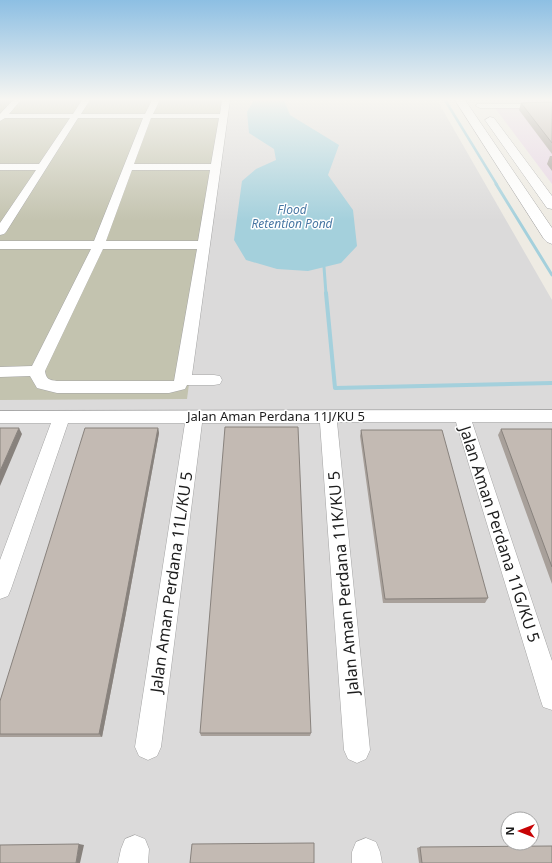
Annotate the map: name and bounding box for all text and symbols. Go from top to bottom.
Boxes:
water label: Flood Retention Pond [251,201,334,232]
street label: Jalan Aman Perdana 11J/KU 5 [185,407,365,425]
street label: Jalan Aman Perdana 11G/KU 5 [454,421,545,645]
street label: Jalan Aman Perdana 11L/KU 5 [144,470,197,696]
street label: Jalan Aman Perdana 11K/KU 5 [322,470,364,698]
north arrow [500,811,540,851]
text: N [502,827,517,835]

